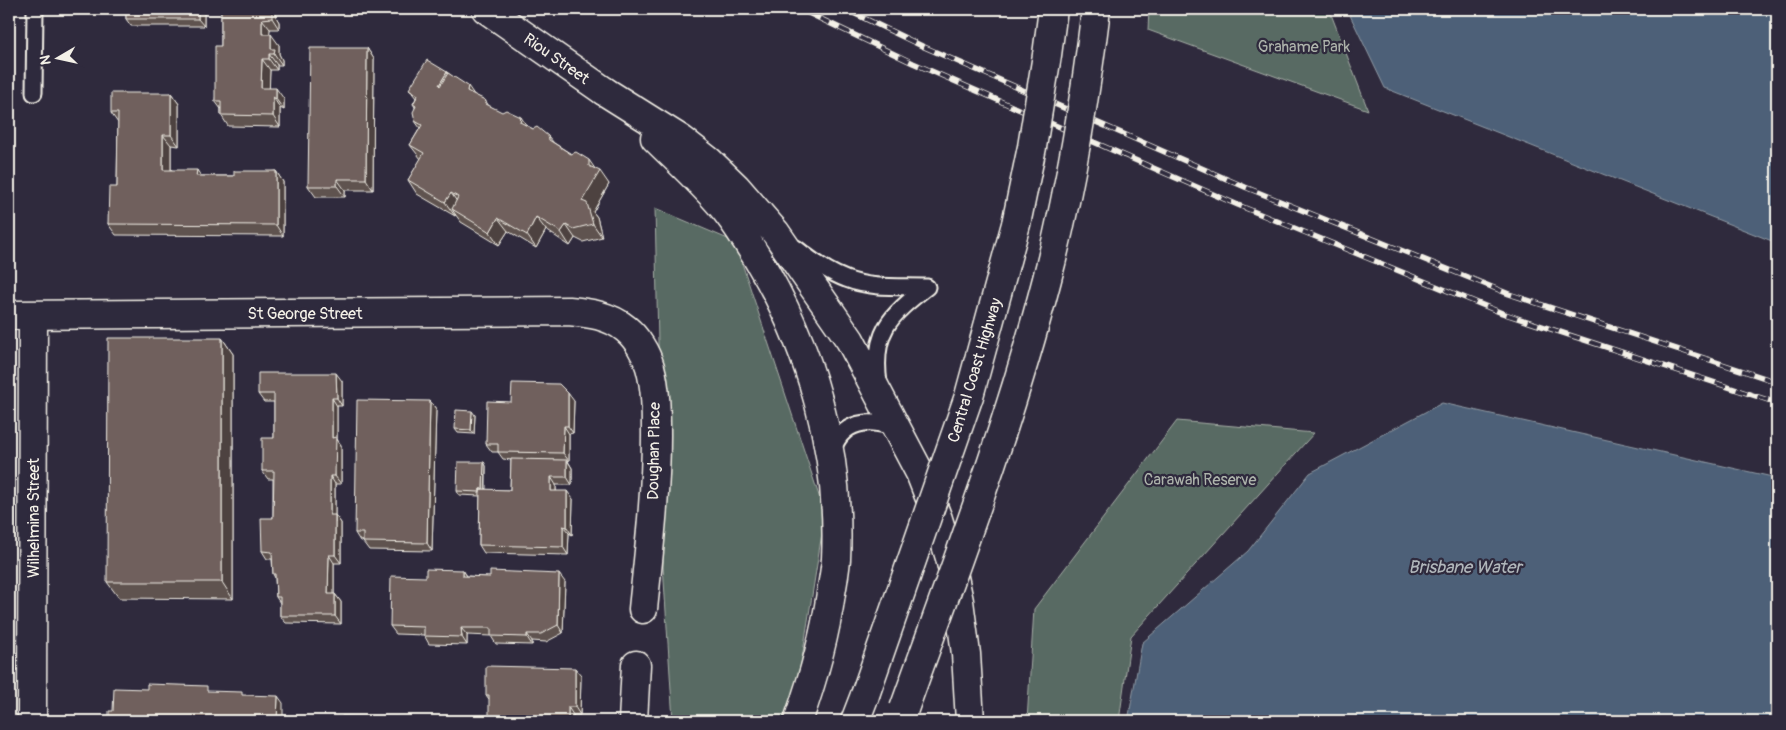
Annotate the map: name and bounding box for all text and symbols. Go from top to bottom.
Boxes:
street label: Riou Street [520,29,594,89]
north arrow [32,32,82,82]
park label: Grahame Park [1258,37,1350,57]
text: N [37,54,55,66]
street label: Central Coast Highway [943,296,1006,445]
street label: St George Street [248,304,363,324]
street label: Doughan Place [643,402,665,500]
street label: Wilhelmina Street [24,458,44,578]
park label: Carawah Reserve [1144,470,1256,490]
water label: Brisbane Water [1408,556,1524,579]

